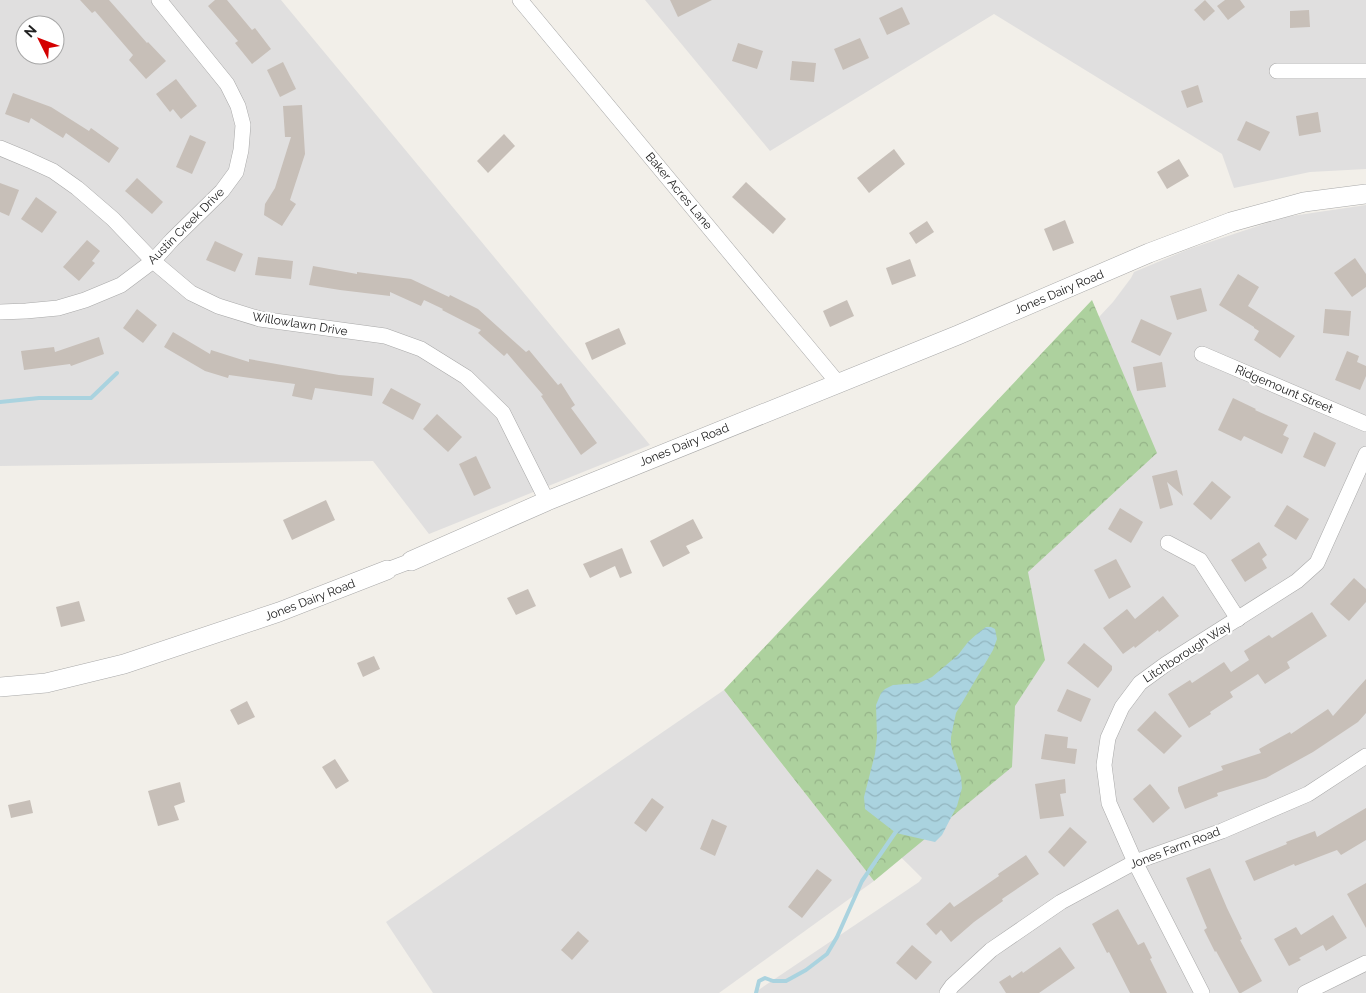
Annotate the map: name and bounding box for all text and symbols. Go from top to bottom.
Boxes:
north arrow [15,15,65,65]
text: N [21,22,40,41]
street label: Baker Acres Lane [643,150,715,232]
street label: Austin Creek Drive [145,185,227,267]
street label: Jones Dairy Road [1012,267,1106,317]
street label: Willowlawn Drive [251,310,349,338]
street label: Ridgemount Street [1233,362,1335,416]
street label: Jones Dairy Road [637,421,731,469]
street label: Jones Dairy Road [263,576,357,624]
street label: Litchborough Way [1141,618,1234,686]
street label: Jones Farm Road [1128,824,1222,872]

